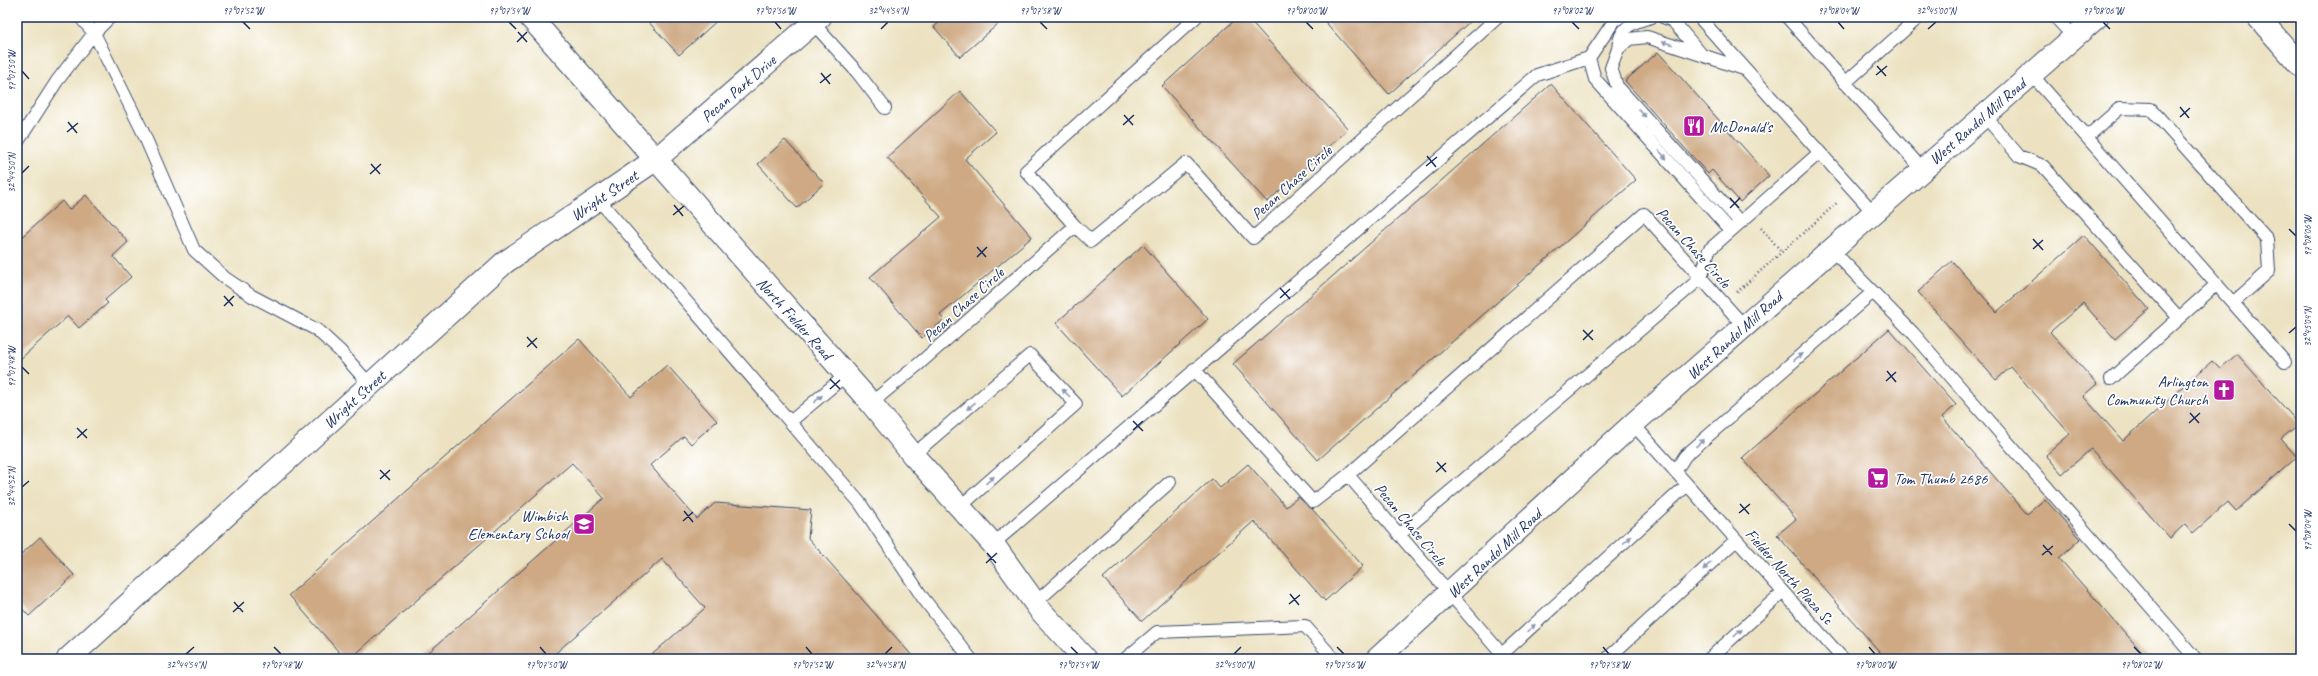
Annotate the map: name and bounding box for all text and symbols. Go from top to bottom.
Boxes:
text: 97°07'52"W [223,4,265,17]
text: 97°07'54"W [489,4,531,17]
text: 97°07'56"W [755,4,797,17]
text: 32°44'54"N [868,4,910,17]
text: 97°07'58"W [1020,4,1062,17]
text: 97°08'00"W [1286,4,1328,17]
text: 97°08'02"W [1552,4,1594,17]
text: 97°08'04"W [1818,4,1860,17]
text: 32°45'00"N [1916,4,1958,17]
text: 97°08'06"W [2083,4,2125,17]
one-way arrow [1661,40,1673,46]
text: 97°07'50"W [5,49,18,91]
street label: Pecan Park Drive [697,50,782,127]
street label: West Randol Mill Road [1925,72,2032,169]
one-way arrow [1638,108,1647,119]
restaurant icon: McDonald's [1681,113,1707,139]
place label: McDonald's [1710,117,1774,137]
street label: Pecan Chase Circle [1247,140,1338,224]
one-way arrow [1658,149,1667,160]
text: 32°44'50"N [5,151,18,193]
street label: Wright Street [567,165,643,226]
street label: Pecan Chase Circle [1652,203,1736,294]
text: 97°08'06"W [2301,214,2314,256]
street label: Pecan Chase Circle [919,262,1010,346]
street label: North Fielder Road [752,273,838,366]
street label: West Randol Mill Road [1683,286,1789,384]
text: 32°45'04"N [2301,305,2314,347]
text: 97°07'48"W [5,345,18,387]
one-way arrow [1793,353,1804,362]
street label: Wright Street [319,365,391,433]
place label: Arlington Community Church [2106,372,2209,410]
church icon: Arlington Community Church [2211,377,2237,403]
one-way arrow [1061,388,1071,398]
one-way arrow [812,394,823,403]
one-way arrow [966,401,976,410]
one-way arrow [1695,438,1706,447]
text: 32°44'52"N [5,465,18,507]
supermarket icon: Tom Thumb 2686 [1865,465,1891,491]
place label: Tom Thumb 2686 [1894,469,1988,489]
one-way arrow [985,476,995,485]
street label: Pecan Chase Circle [1370,479,1452,571]
street label: West Randol Mill Road [1443,503,1548,603]
place label: Wimbish Elementary School [468,506,571,544]
text: 97°08'04"W [2301,509,2314,551]
school or university icon: Wimbish Elementary School [571,511,597,537]
street label: Fielder North Plaza Sc [1741,525,1838,630]
one-way arrow [1622,535,1632,545]
one-way arrow [1702,562,1712,571]
one-way arrow [1526,623,1536,633]
one-way arrow [1733,628,1743,638]
text: 32°44'54"N [166,658,208,671]
text: 97°07'48"W [261,658,303,671]
text: 97°07'50"W [526,658,568,671]
text: 97°07'52"W [792,658,834,671]
text: 32°44'58"N [865,658,907,671]
text: 97°07'54"W [1058,658,1100,671]
text: 32°45'00"N [1214,658,1256,671]
text: 97°07'56"W [1324,658,1366,671]
text: 97°07'58"W [1589,658,1631,671]
text: 97°08'00"W [1855,658,1897,671]
text: 97°08'02"W [2121,658,2163,671]

